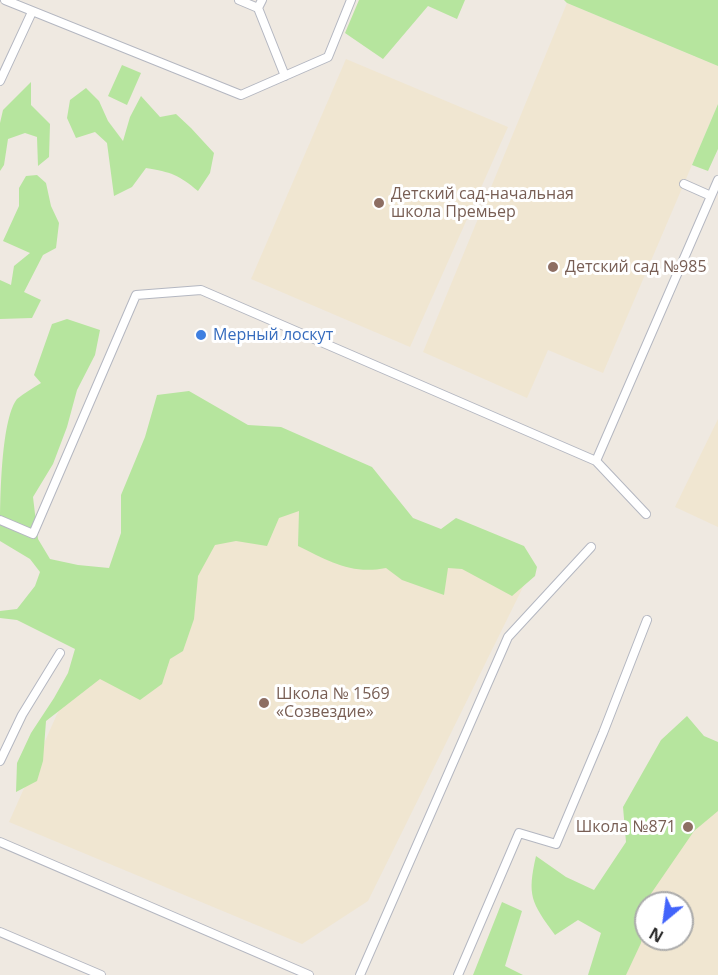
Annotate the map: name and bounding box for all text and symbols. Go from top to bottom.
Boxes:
place label: Детский сад-начальная школа Премьер [391,184,574,222]
marker: Детский сад-начальная школа Премьер [372,196,386,210]
place label: Детский сад №985 [565,257,707,277]
marker: Детский сад №985 [546,260,560,274]
place label: Мерный лоскут [213,325,333,345]
marker: Мерный лоскут [194,328,208,342]
place label: Школа № 1569 «Созвездие» [276,684,390,722]
marker: Школа № 1569 «Созвездие» [257,696,271,710]
place label: Школа №871 [576,817,676,837]
marker: Школа №871 [681,820,695,834]
north arrow [634,891,694,951]
text: N [645,922,667,948]

